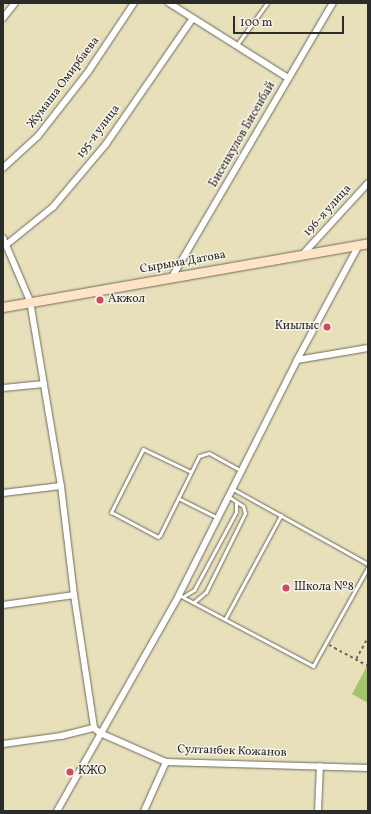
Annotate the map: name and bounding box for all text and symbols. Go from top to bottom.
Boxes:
scale bar [235,8,346,34]
text: 100 m [240,15,272,31]
street label: Жумаша Омирбаева [25,34,103,132]
street label: Бисенкулов Бисенбай [207,80,279,190]
street label: 195-я улица [74,102,124,162]
street label: 196-я улица [301,182,355,240]
street label: Сырыма Датова [139,248,227,278]
place label: Акжол [108,293,145,307]
marker: Акжол [95,295,105,305]
place label: Киылыс [275,320,319,334]
marker: Киылыс [322,322,332,332]
place label: Школа №8 [294,581,354,595]
marker: Школа №8 [281,583,291,593]
street label: Султанбек Кожанов [177,743,287,761]
place label: КЖО [78,765,106,779]
marker: КЖО [65,767,75,777]

